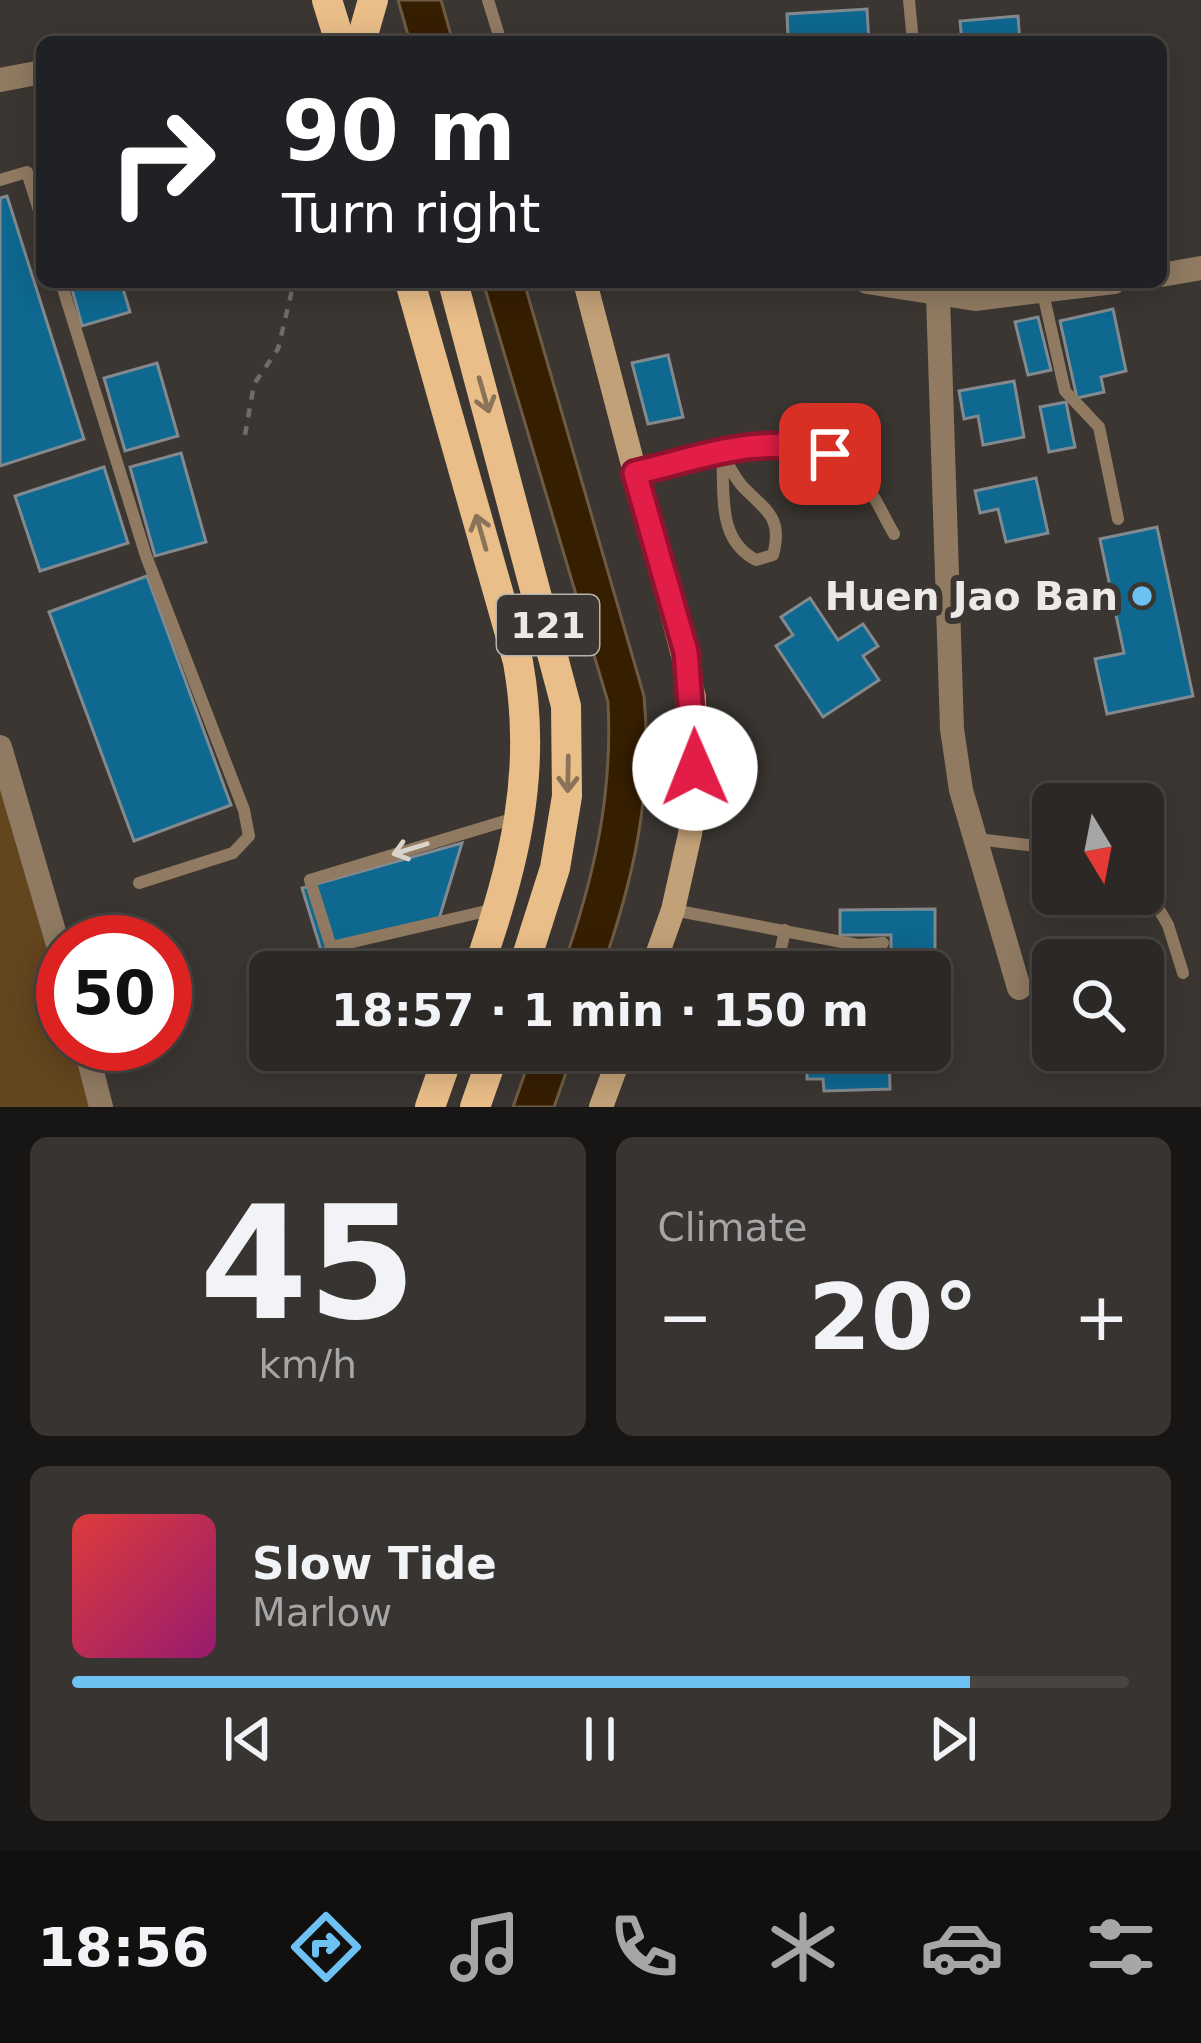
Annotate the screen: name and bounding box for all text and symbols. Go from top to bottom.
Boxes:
text: 90 m [282,82,516,180]
icon: right [84,84,240,240]
text: Turn right [282,182,541,245]
one-way arrow [474,375,496,413]
pin [779,403,881,505]
icon: arrive [797,421,863,487]
one-way arrow [468,514,490,552]
place label: Huen Jao Ban [825,574,1118,619]
marker: Huen Jao Ban [1129,583,1155,609]
road number: 121 [497,595,599,655]
position arrow [632,705,758,831]
one-way arrow [556,754,579,793]
north arrow [1032,783,1164,915]
map controls [1032,783,1164,1071]
one-way arrow [392,840,430,862]
speed limit sign: 50 [36,915,192,1071]
button: search [1032,939,1164,1071]
text: 18:57 · 1 min · 150 m [331,984,869,1037]
text: 45 [199,1173,416,1355]
text: Climate [658,1205,808,1250]
text: 20° [808,1265,978,1370]
text: − [658,1279,713,1356]
text: + [1074,1279,1129,1356]
text: km/h [259,1342,357,1387]
text: Slow Tide [252,1537,497,1590]
text: Marlow [252,1590,392,1635]
icon: previous [215,1706,281,1772]
icon: pause [567,1706,633,1772]
icon: next [920,1706,986,1772]
icon: directions [284,1905,368,1989]
icon: music [443,1905,527,1989]
icon: phone [602,1905,686,1989]
icon: climate [761,1905,845,1989]
icon: car [920,1905,1004,1989]
icon: filters [1079,1905,1163,1989]
text: 18:56 [38,1916,209,1979]

